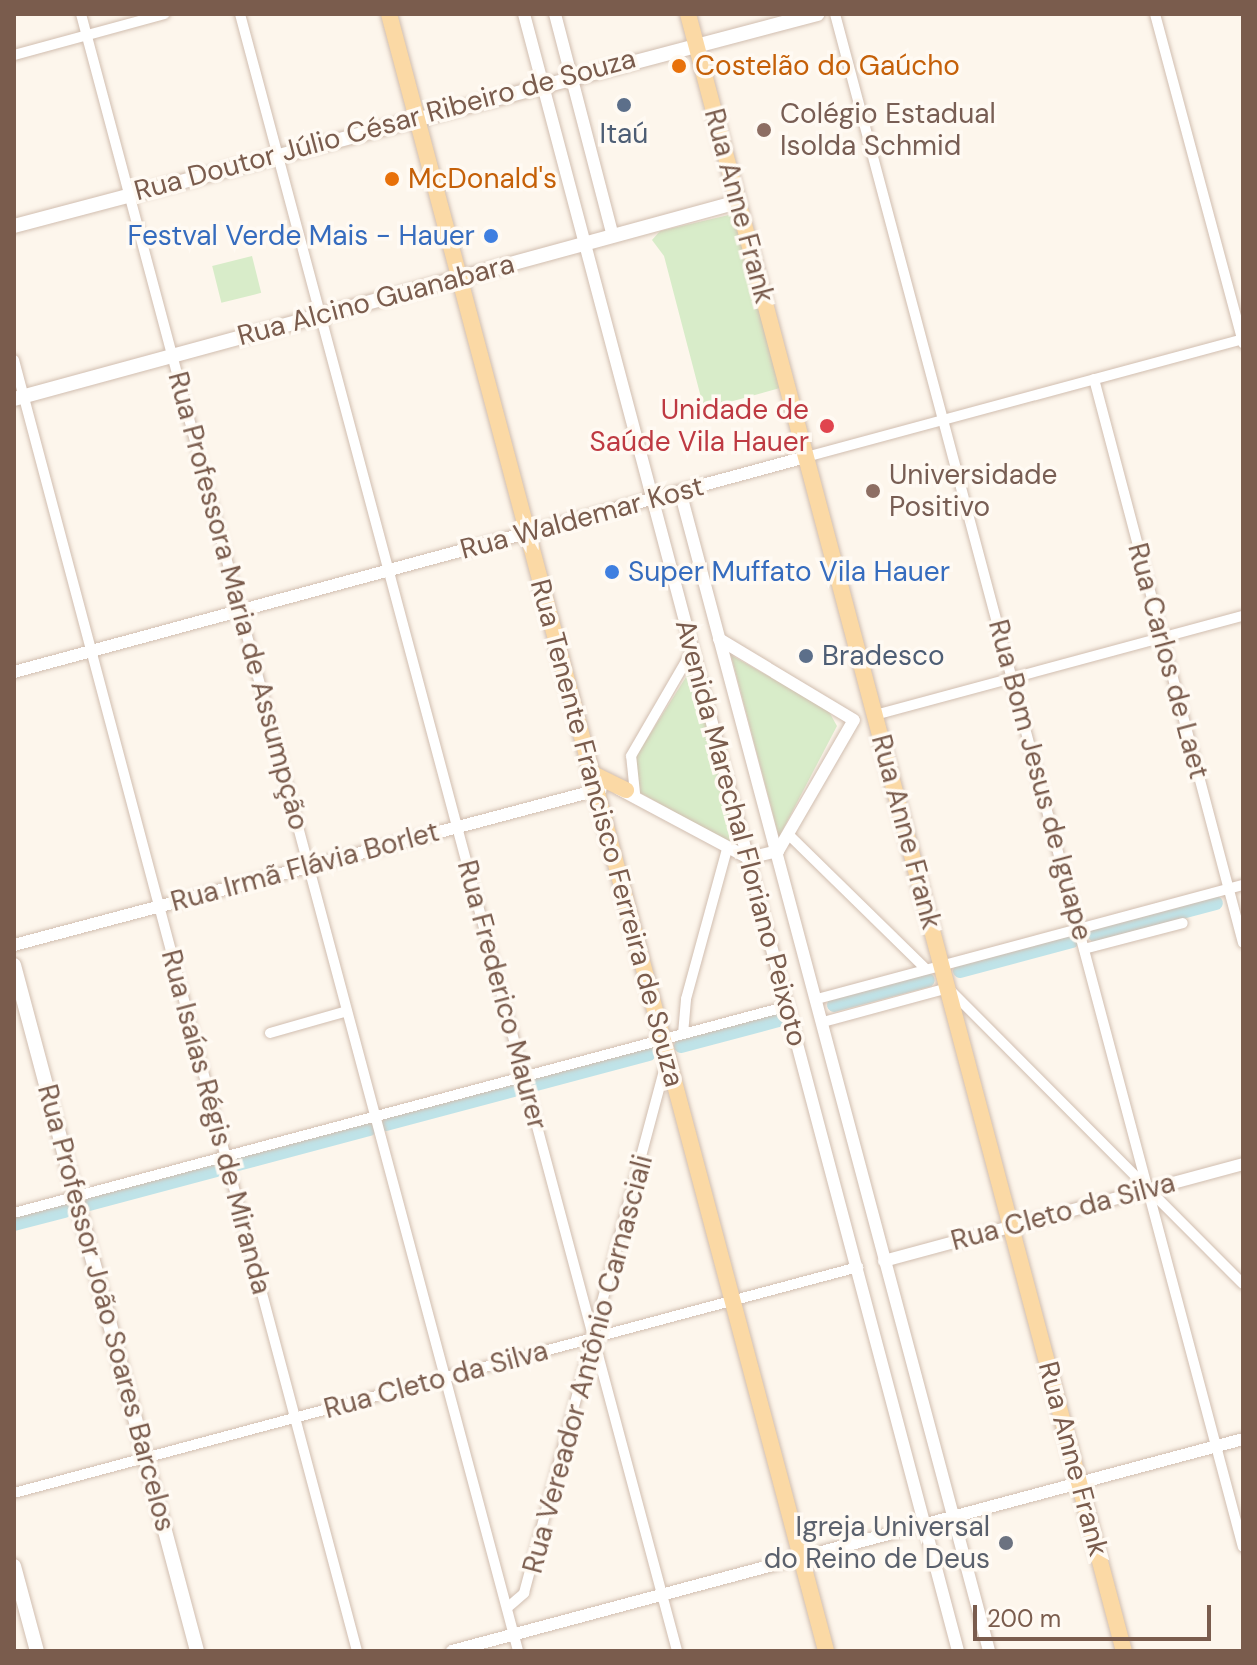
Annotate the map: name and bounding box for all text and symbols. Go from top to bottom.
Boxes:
street label: Rua Doutor Júlio César Ribeiro de Souza [131,42,639,208]
place label: Costelão do Gaúcho [695,49,960,83]
marker: Costelão do Gaúcho [670,57,688,75]
marker: Itaú [615,96,633,114]
place label: Colégio Estadual Isolda Schmid [780,97,996,163]
street label: Rua Anne Frank [697,105,781,307]
place label: Itaú [600,117,648,151]
marker: Colégio Estadual Isolda Schmid [755,121,773,139]
place label: McDonald's [408,162,557,196]
marker: McDonald's [383,170,401,188]
place label: Festval Verde Mais - Hauer [128,219,475,253]
marker: Festval Verde Mais - Hauer [482,227,500,245]
street label: Rua Alcino Guanabara [234,247,518,353]
street label: Rua Professora Maria de Assumpção [161,368,315,834]
place label: Unidade de Saúde Vila Hauer [590,393,809,459]
marker: Unidade de Saúde Vila Hauer [816,415,838,437]
place label: Universidade Positivo [889,458,1057,524]
street label: Rua Waldemar Kost [457,469,707,567]
marker: Universidade Positivo [864,482,882,500]
street label: Rua Carlos de Laet [1120,539,1216,783]
place label: Super Muffato Vila Hauer [628,555,950,589]
marker: Super Muffato Vila Hauer [603,563,621,581]
street label: Rua Tenente Francisco Ferreira de Souza [523,576,691,1090]
street label: Avenida Marechal Floriano Peixoto [668,616,814,1050]
street label: Rua Bom Jesus de Iguape [981,616,1099,944]
place label: Bradesco [822,639,945,673]
marker: Bradesco [797,647,815,665]
street label: Rua Anne Frank [864,731,948,933]
street label: Rua Irmã Flávia Borlet [167,815,443,919]
street label: Rua Frederico Maurer [450,857,554,1133]
street label: Rua Isaías Régis de Miranda [154,946,278,1298]
street label: Rua Professor João Soares Barcelos [30,1081,182,1535]
street label: Rua Vereador Antônio Carnasciali [516,1151,660,1577]
street label: Rua Cleto da Silva [947,1166,1179,1258]
street label: Rua Cleto da Silva [320,1334,552,1426]
street label: Rua Anne Frank [1031,1358,1115,1560]
place label: Igreja Universal do Reino de Deus [764,1510,990,1576]
marker: Igreja Universal do Reino de Deus [997,1534,1015,1552]
scale bar [977,1589,1215,1639]
text: 200 m [987,1603,1061,1634]

